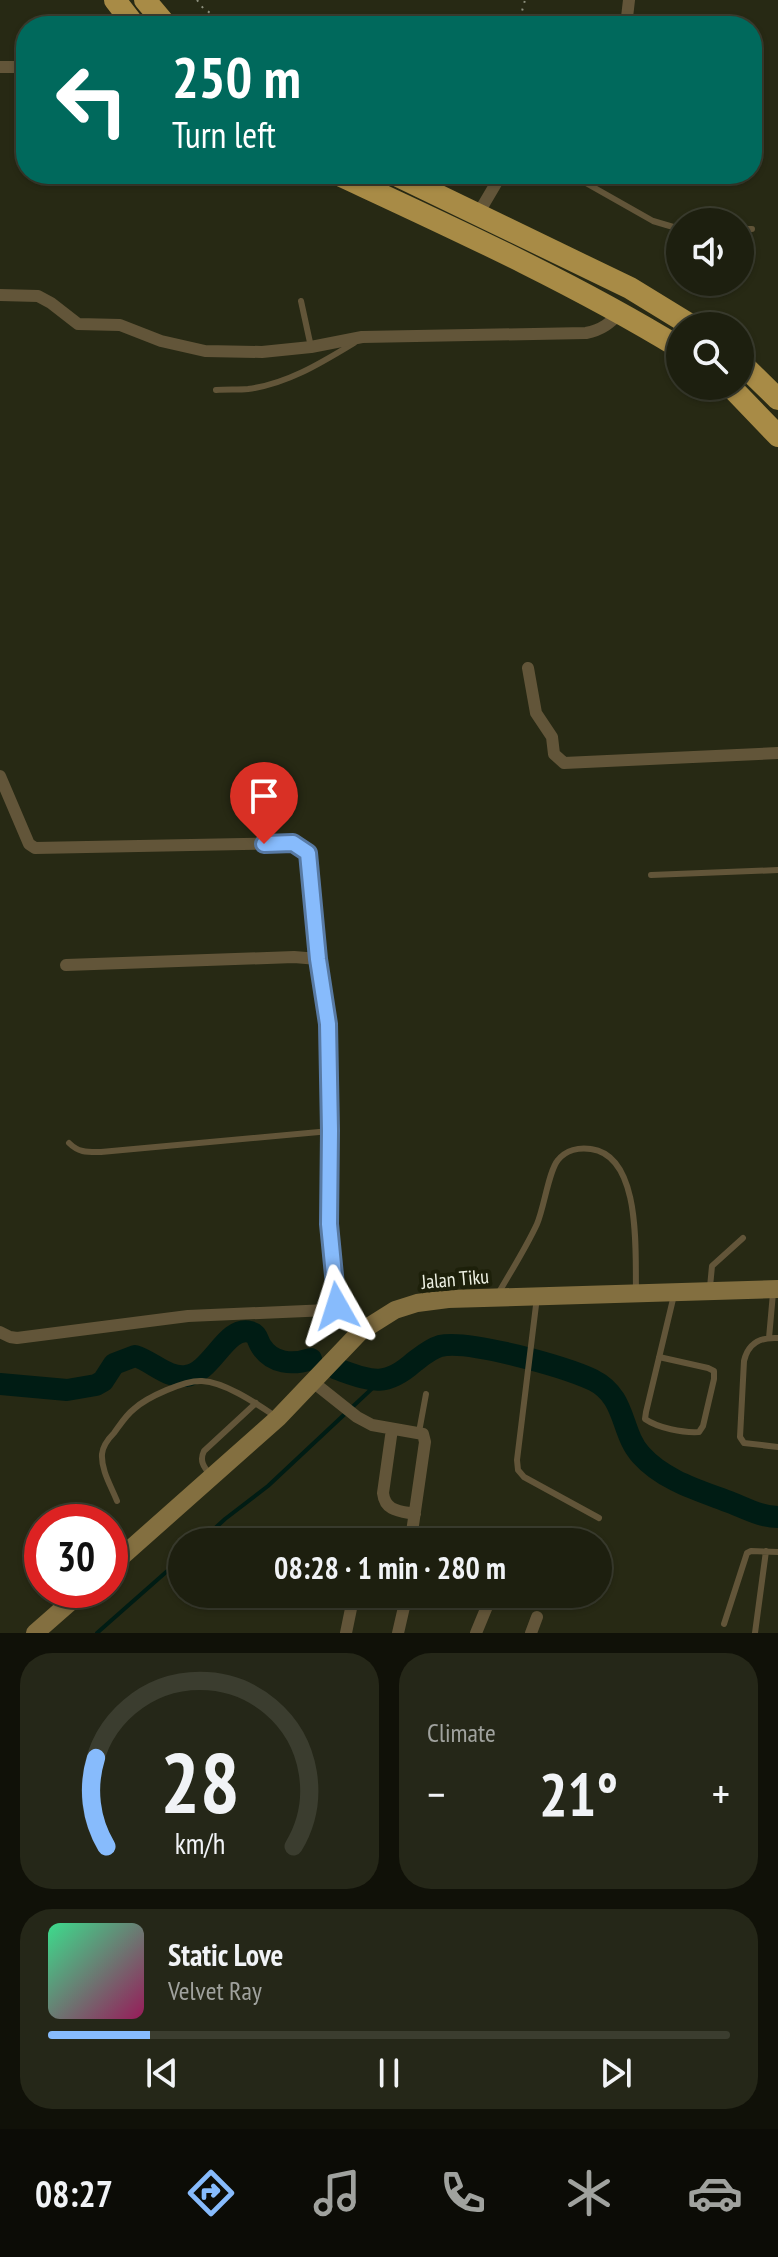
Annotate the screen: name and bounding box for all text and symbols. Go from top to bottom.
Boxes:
text: 250 m [172,41,301,113]
icon: left [40,48,144,152]
text: Turn left [172,111,276,158]
map controls [666,208,754,400]
button: sound [666,208,754,296]
button: search [666,312,754,400]
pin [230,762,298,844]
icon: arrive [242,774,286,818]
street label: Jalan Tiku [419,1263,490,1295]
position arrow [295,1264,379,1348]
speed limit sign: 30 [24,1504,128,1608]
text: 08:28 · 1 min · 280 m [274,1548,506,1587]
text: Climate [427,1716,496,1749]
text: 28 [160,1728,239,1836]
text: 21° [539,1755,618,1833]
text: − [427,1765,445,1822]
text: + [712,1765,730,1822]
text: km/h [174,1825,225,1862]
text: Static Love [168,1935,283,1974]
text: Velvet Ray [168,1974,262,2007]
icon: previous [140,2051,184,2095]
icon: pause [367,2051,411,2095]
icon: next [594,2051,638,2095]
icon: directions [183,2165,239,2221]
icon: music [309,2165,365,2221]
icon: phone [435,2165,491,2221]
icon: climate [561,2165,617,2221]
icon: car [687,2165,743,2221]
text: 08:27 [35,2170,113,2217]

